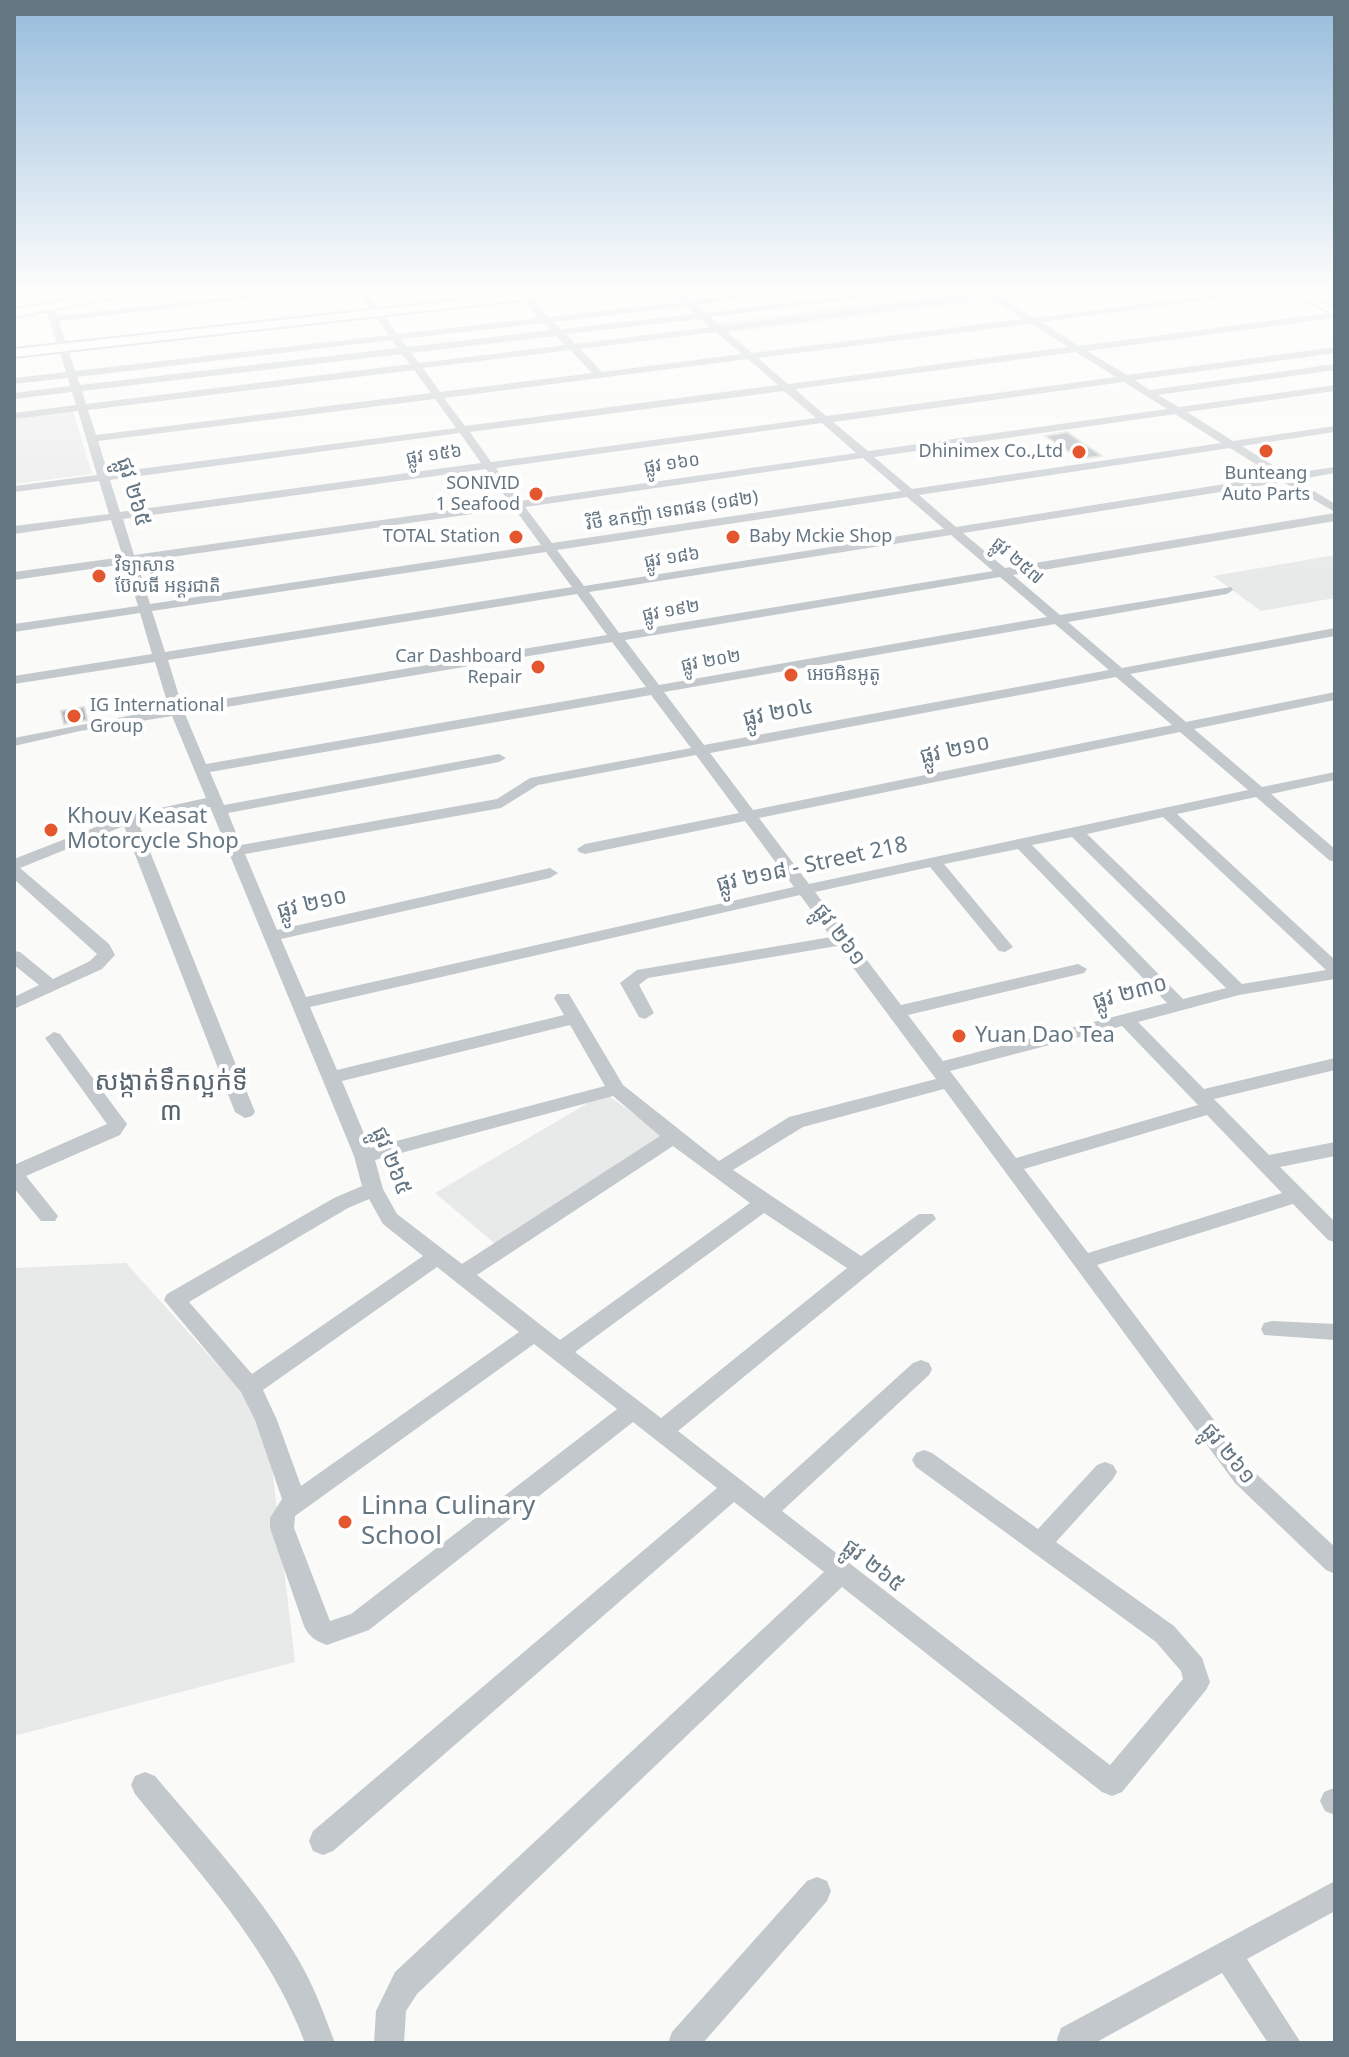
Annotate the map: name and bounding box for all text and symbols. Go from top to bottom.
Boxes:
street label: ផ្លូវ ១៥៦ [405,440,463,470]
place label: Dhinimex Co.,Ltd [919,441,1063,463]
marker: Bunteang Auto Parts [1257,442,1275,460]
marker: Dhinimex Co.,Ltd [1070,443,1088,461]
street label: ផ្លូវ ១៦០ [643,449,701,479]
street label: ផ្លូវ ២៦៥ [110,454,156,530]
place label: Bunteang Auto Parts [1222,463,1310,506]
place label: SONIVID 1 Seafood [436,473,520,516]
marker: SONIVID 1 Seafood [527,485,545,503]
street label: វិថី ឧកញ៉ា ទេពផន (១៨២) [584,487,760,535]
place label: TOTAL Station [383,526,500,548]
place label: Baby Mckie Shop [749,526,892,548]
marker: TOTAL Station [507,528,525,546]
marker: Baby Mckie Shop [724,528,742,546]
street label: ផ្លូវ ២៥៧ [987,533,1047,589]
street label: ផ្លូវ ១៨៦ [643,543,701,573]
place label: វិទ្យាស្ថាន ប៊ែលធី អន្ដរជាតិ [115,555,221,598]
marker: វិទ្យាស្ថាន ប៊ែលធី អន្ដរជាតិ [90,567,108,585]
street label: ផ្លូវ ១៩២ [640,595,702,627]
street label: ផ្លូវ ២០២ [679,645,743,677]
place label: Car Dashboard Repair [395,646,522,688]
marker: Car Dashboard Repair [529,658,547,676]
place label: អេចអិនអូតូ [807,664,880,686]
marker: អេចអិនអូតូ [782,666,800,684]
street label: ផ្លូវ ២០៤ [740,693,816,733]
place label: IG International Group [90,695,224,738]
marker: IG International Group [65,707,83,725]
street label: ផ្លូវ ២១០ [917,730,993,770]
place label: Khouv Keasat Motorcycle Shop [67,804,239,856]
marker: Khouv Keasat Motorcycle Shop [42,821,60,839]
street label: ផ្លូវ ២១៨ - Street 218 [714,832,910,898]
street label: ផ្លូវ ២១០ [274,883,350,925]
street label: ផ្លូវ ២៦១ [807,899,871,971]
street label: ផ្លូវ ២៣០ [1090,970,1170,1016]
place label: Yuan Dao Tea [975,1023,1115,1049]
marker: Yuan Dao Tea [950,1027,968,1045]
district label: សង្កាត់ទឹកល្អក់ទី ៣ [95,1067,247,1128]
street label: ផ្លូវ ២៦៥ [365,1123,417,1199]
street label: ផ្លូវ ២៦១ [1195,1418,1261,1490]
place label: Linna Culinary School [361,1491,535,1552]
marker: Linna Culinary School [336,1513,354,1531]
street label: ផ្លូវ ២៦៥ [837,1534,909,1598]

